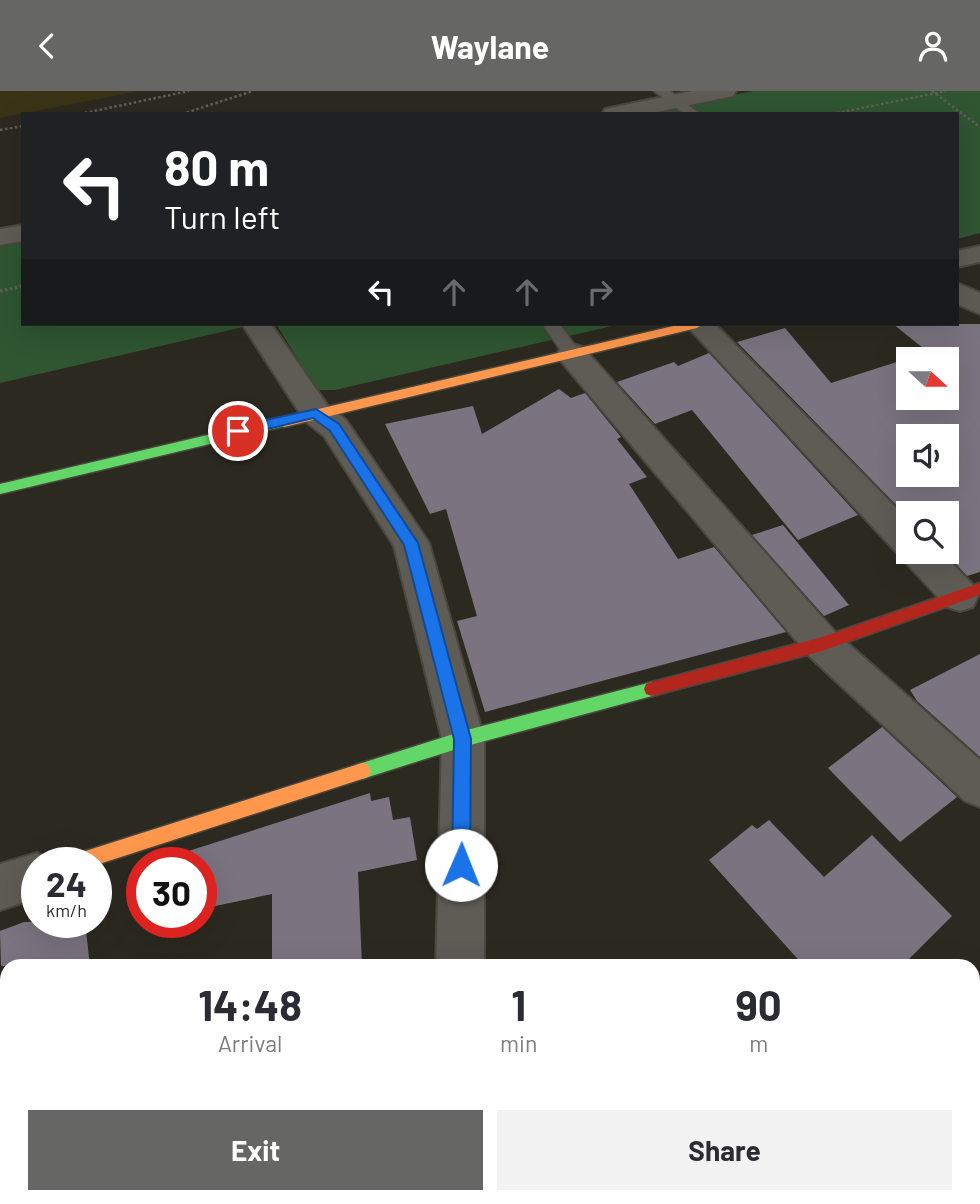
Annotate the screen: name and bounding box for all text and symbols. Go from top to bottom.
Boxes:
icon: back [28,27,66,65]
text: Waylane [431,27,549,65]
icon: person [914,27,952,65]
text: 80 m [164,137,269,196]
icon: left [49,140,140,231]
text: Turn left [164,197,281,235]
icon: left [362,273,400,311]
icon: ahead [435,273,473,311]
icon: ahead [508,273,546,311]
icon: right [581,273,619,311]
north arrow [896,347,959,409]
map controls [896,347,959,564]
pin [208,401,268,461]
icon: arrive [219,412,257,450]
button: sound [896,424,959,487]
button: search [896,501,959,564]
position arrow [424,828,498,902]
speed limit sign: 30 [126,847,217,938]
text: 24 [46,862,87,904]
text: km/h [46,899,87,921]
text: 14:48 [198,979,302,1029]
text: 1 [511,979,526,1029]
text: 90 [736,979,782,1029]
text: Arrival [218,1029,282,1057]
text: min [500,1029,537,1057]
text: m [749,1029,768,1057]
button: Exit [28,1110,483,1190]
button: Share [497,1110,952,1190]

